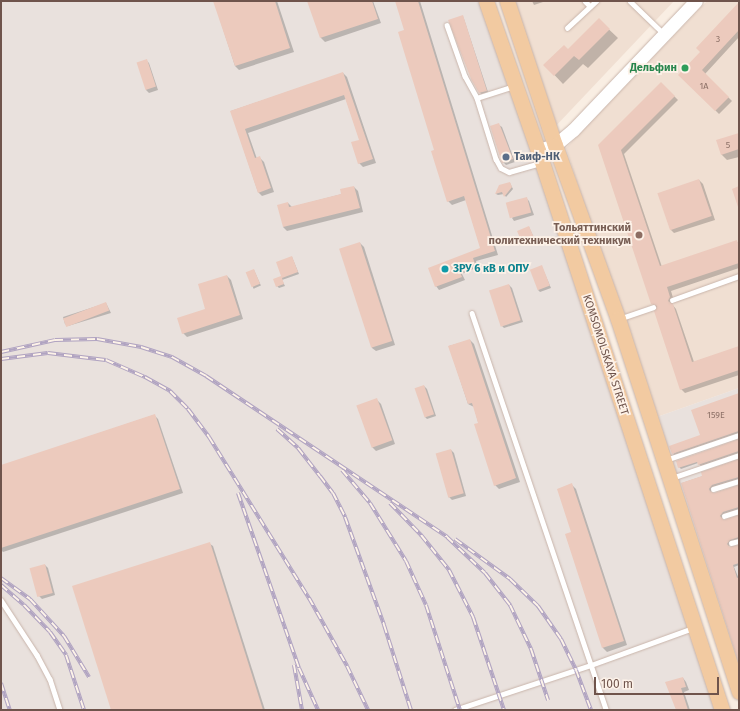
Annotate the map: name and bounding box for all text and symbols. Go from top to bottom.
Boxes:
house number: 3 [716,34,720,44]
place label: Дельфин [630,61,677,75]
marker: Дельфин [680,63,690,73]
house number: 1А [699,81,709,91]
house number: 5 [726,140,730,150]
place label: Таиф-НК [514,150,560,164]
marker: Таиф-НК [501,152,511,162]
place label: Тольяттинский политехнический техникум [489,222,631,248]
marker: Тольяттинский политехнический техникум [634,230,644,240]
place label: ЗРУ 6 кВ и ОПУ [453,262,529,276]
marker: ЗРУ 6 кВ и ОПУ [440,264,450,274]
street label: KOMSOMOLSKAYA STREET [579,293,631,417]
house number: 159Е [707,410,725,420]
scale bar [596,669,721,695]
text: 100 m [601,677,633,691]

